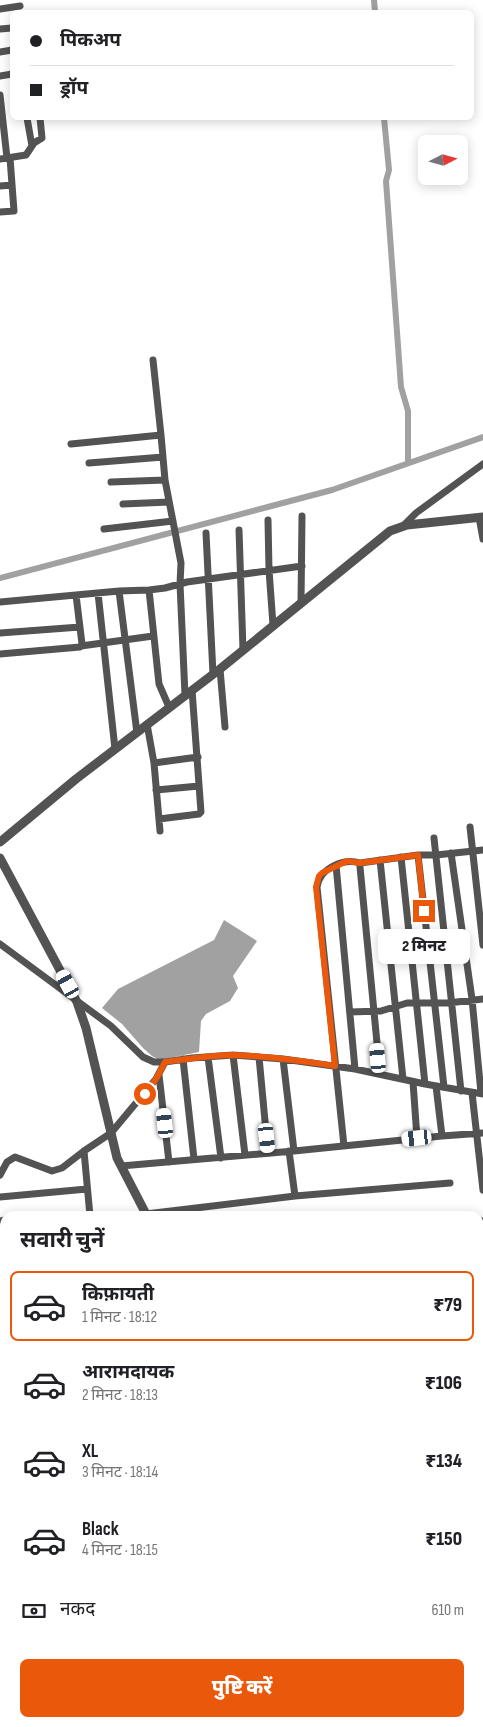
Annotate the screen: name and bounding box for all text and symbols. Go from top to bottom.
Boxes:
text: पिकअप [60,29,121,52]
text: ड्रॉप [60,77,88,100]
north arrow [418,135,468,185]
map controls [418,135,468,185]
route end [413,900,435,922]
callout: 2 मिनट [378,928,470,964]
text: 2 मिनट [402,937,446,956]
car [54,967,81,1001]
car [369,1042,386,1074]
route start [134,1083,156,1105]
car [155,1107,174,1139]
car [257,1122,276,1154]
car [401,1129,432,1147]
text: सवारी चुनें [20,1227,104,1254]
text: किफ़ायती [82,1283,154,1306]
icon: car [22,1284,67,1329]
text: ₹79 [433,1294,462,1317]
text: 1 मिनट · 18:12 [82,1308,157,1327]
text: आरामदायक [82,1361,174,1384]
icon: car [22,1362,67,1407]
text: ₹106 [425,1372,462,1395]
text: 2 मिनट · 18:13 [82,1386,158,1405]
icon: car [22,1440,67,1485]
text: XL [82,1440,98,1463]
text: ₹134 [425,1450,462,1473]
text: 3 मिनट · 18:14 [82,1463,158,1482]
icon: car [22,1518,67,1563]
text: Black [82,1518,119,1541]
text: ₹150 [425,1528,462,1551]
text: 4 मिनट · 18:15 [82,1541,158,1560]
icon: cash [20,1597,48,1625]
text: नकद [60,1598,95,1621]
text: 610 m [431,1601,464,1620]
button: पुष्टि करें [20,1659,464,1717]

